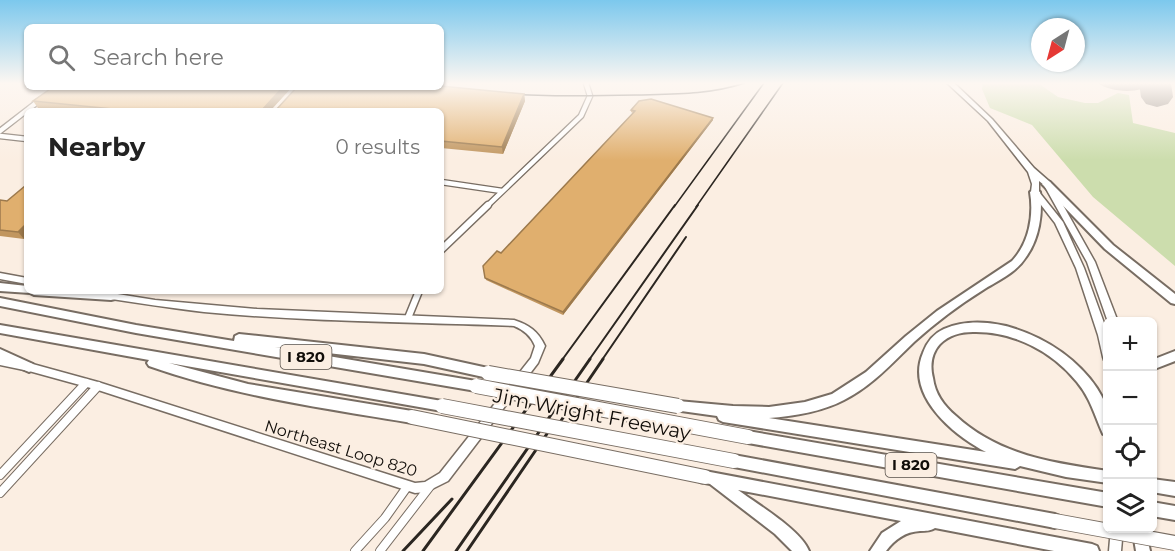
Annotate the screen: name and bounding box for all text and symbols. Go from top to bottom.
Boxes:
north arrow [1031,18,1085,72]
search box [24,24,444,90]
icon: search [45,41,78,74]
text: Search here [93,44,224,71]
text: Nearby [48,131,145,163]
text: 0 results [335,135,420,159]
map controls [1103,317,1157,533]
button: + [1103,317,1157,371]
road number: I 820 [280,345,332,369]
button: − [1103,371,1157,425]
street label: Jim Wright Freeway [490,383,693,445]
street label: Northeast Loop 820 [262,416,419,481]
button: locate [1103,425,1157,479]
road number: I 820 [886,453,936,477]
button: layers [1103,479,1157,533]

